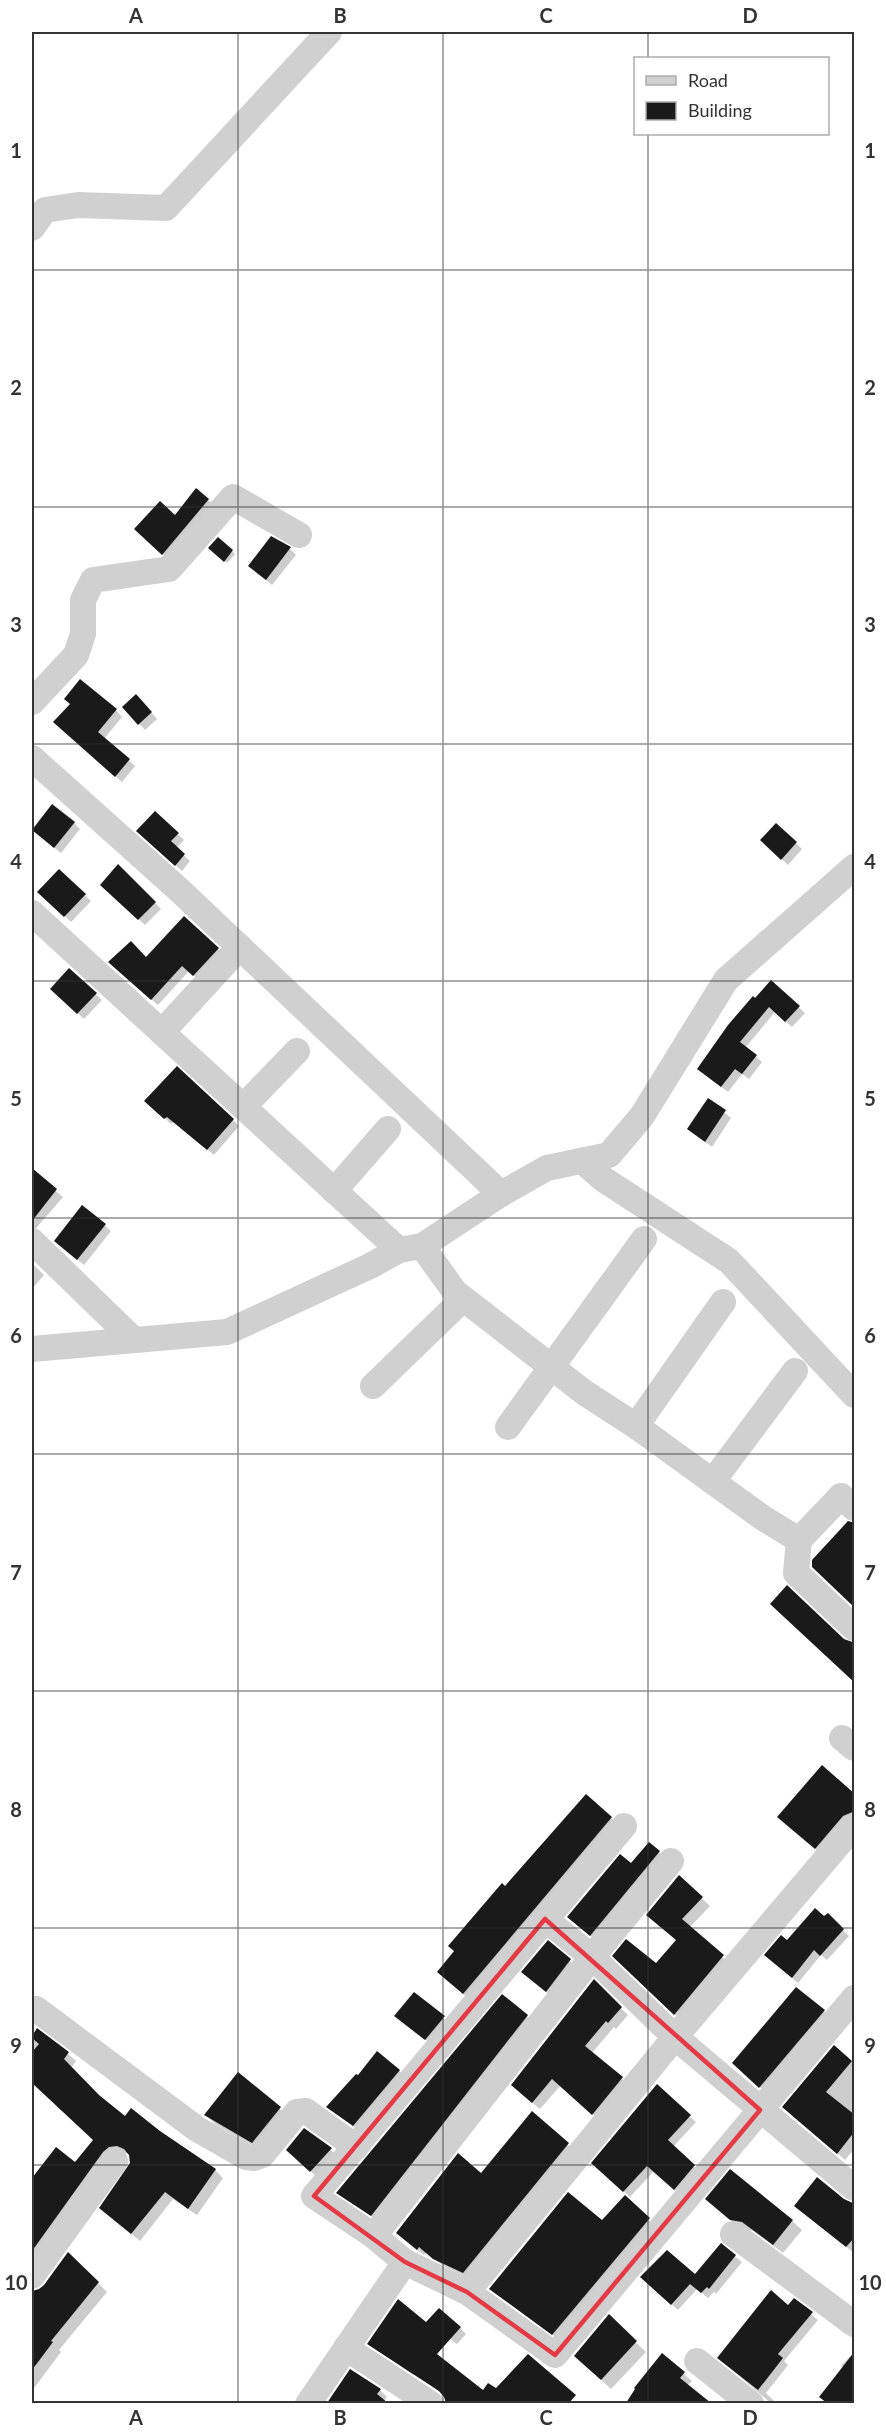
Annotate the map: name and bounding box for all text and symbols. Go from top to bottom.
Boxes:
text: A [128,3,143,27]
text: B [333,3,347,27]
text: C [539,3,553,27]
text: D [742,3,758,27]
legend [634,57,829,135]
text: Road [688,69,728,91]
text: Building [688,99,752,121]
text: 1 [10,138,22,162]
text: 1 [864,138,876,162]
text: 2 [10,375,22,399]
text: 2 [864,375,876,399]
text: 3 [10,612,22,636]
text: 3 [864,612,876,636]
text: 4 [10,849,22,873]
text: 4 [864,849,876,873]
text: 5 [10,1086,22,1110]
text: 5 [864,1086,876,1110]
text: 6 [10,1323,22,1347]
text: 6 [864,1323,876,1347]
text: 7 [10,1560,22,1584]
text: 7 [864,1560,876,1584]
text: 8 [10,1797,22,1821]
text: 8 [864,1797,876,1821]
text: 9 [10,2033,22,2057]
text: 9 [864,2033,876,2057]
text: 10 [4,2270,28,2294]
text: 10 [858,2270,882,2294]
text: A [128,2405,143,2429]
text: B [333,2405,347,2429]
text: C [539,2405,553,2429]
text: D [742,2405,758,2429]

